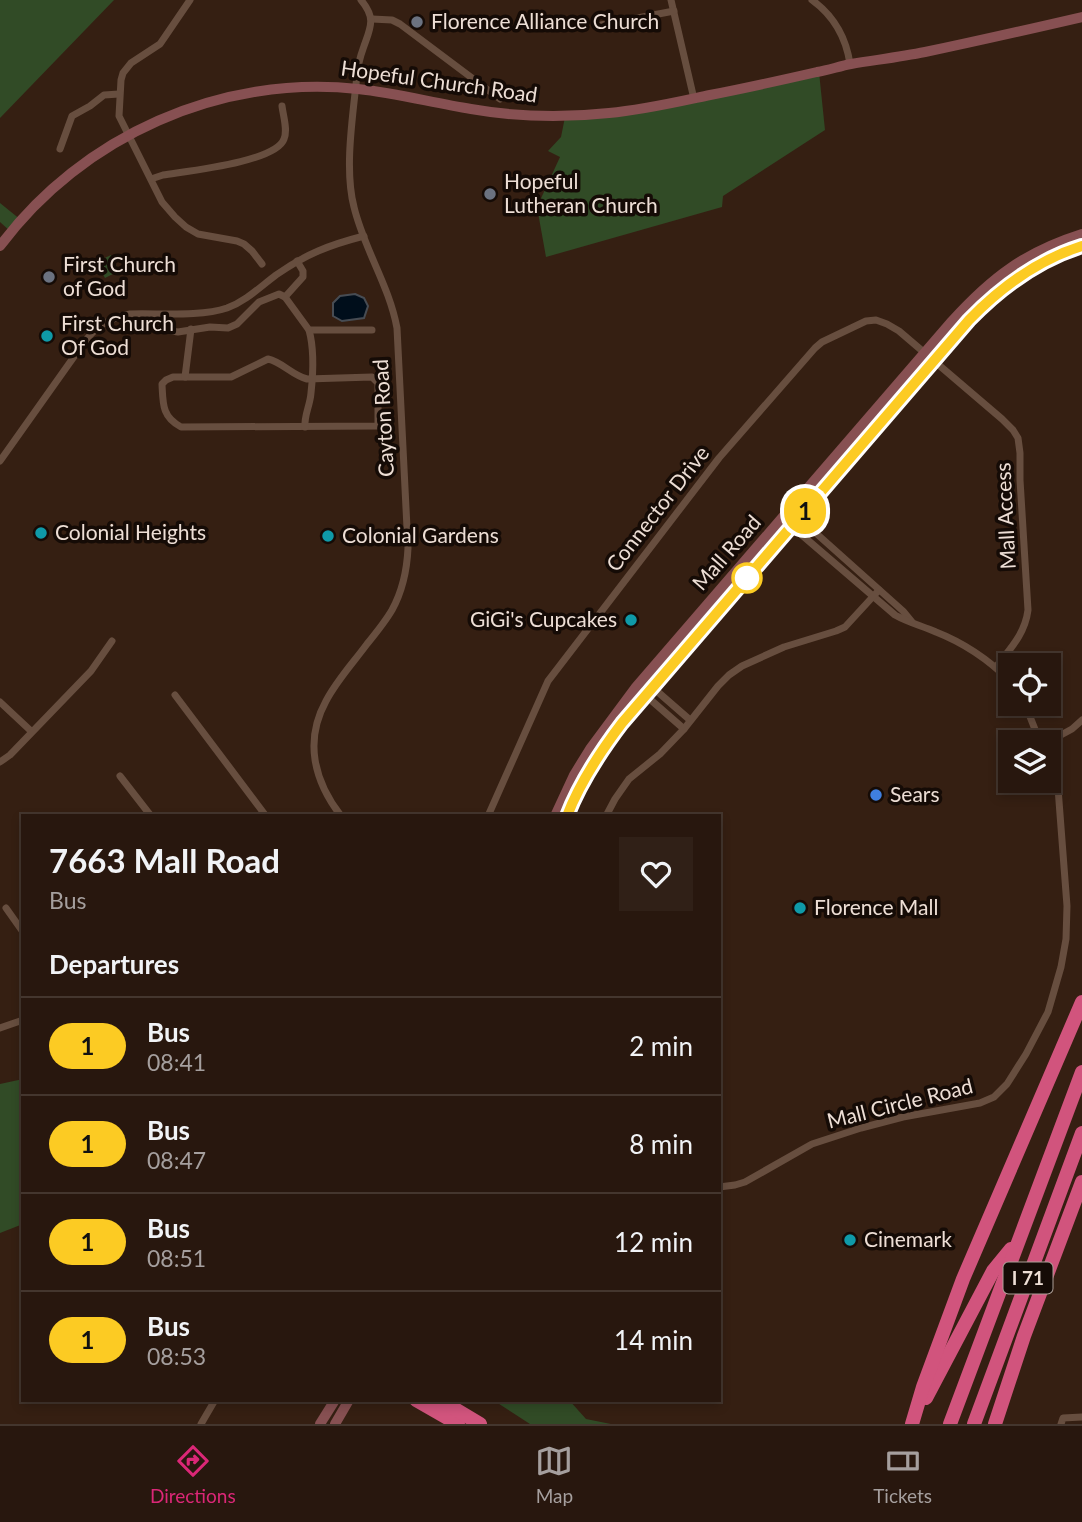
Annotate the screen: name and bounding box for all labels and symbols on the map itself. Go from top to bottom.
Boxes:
place label: Florence Alliance Church [431,8,659,33]
marker: Florence Alliance Church [409,14,425,30]
street label: Hopeful Church Road [339,54,539,107]
place label: Hopeful Lutheran Church [504,168,658,217]
marker: Hopeful Lutheran Church [482,186,498,202]
place label: First Church of God [63,251,176,300]
marker: First Church of God [41,269,57,285]
place label: First Church Of God [61,310,174,359]
marker: First Church Of God [39,328,55,344]
street label: Cayton Road [367,358,398,478]
street label: Connector Drive [600,440,714,576]
street label: Mall Access [989,462,1020,570]
line badge: 1 [782,488,828,534]
street label: Mall Road [686,509,765,595]
place label: Colonial Heights [55,519,206,544]
place label: Colonial Gardens [342,522,499,547]
marker: Colonial Heights [33,525,49,541]
marker: Colonial Gardens [320,528,336,544]
unlabelled marker [732,563,762,593]
place label: GiGi's Cupcakes [470,606,617,631]
marker: GiGi's Cupcakes [623,612,639,628]
place label: Sears [890,781,940,806]
marker: Sears [868,787,884,803]
place label: Florence Mall [814,894,938,919]
marker: Florence Mall [792,900,808,916]
street label: Mall Circle Road [824,1072,975,1133]
place label: Cinemark [864,1226,952,1251]
marker: Cinemark [842,1232,858,1248]
road number: I 71 [1004,1262,1052,1294]

